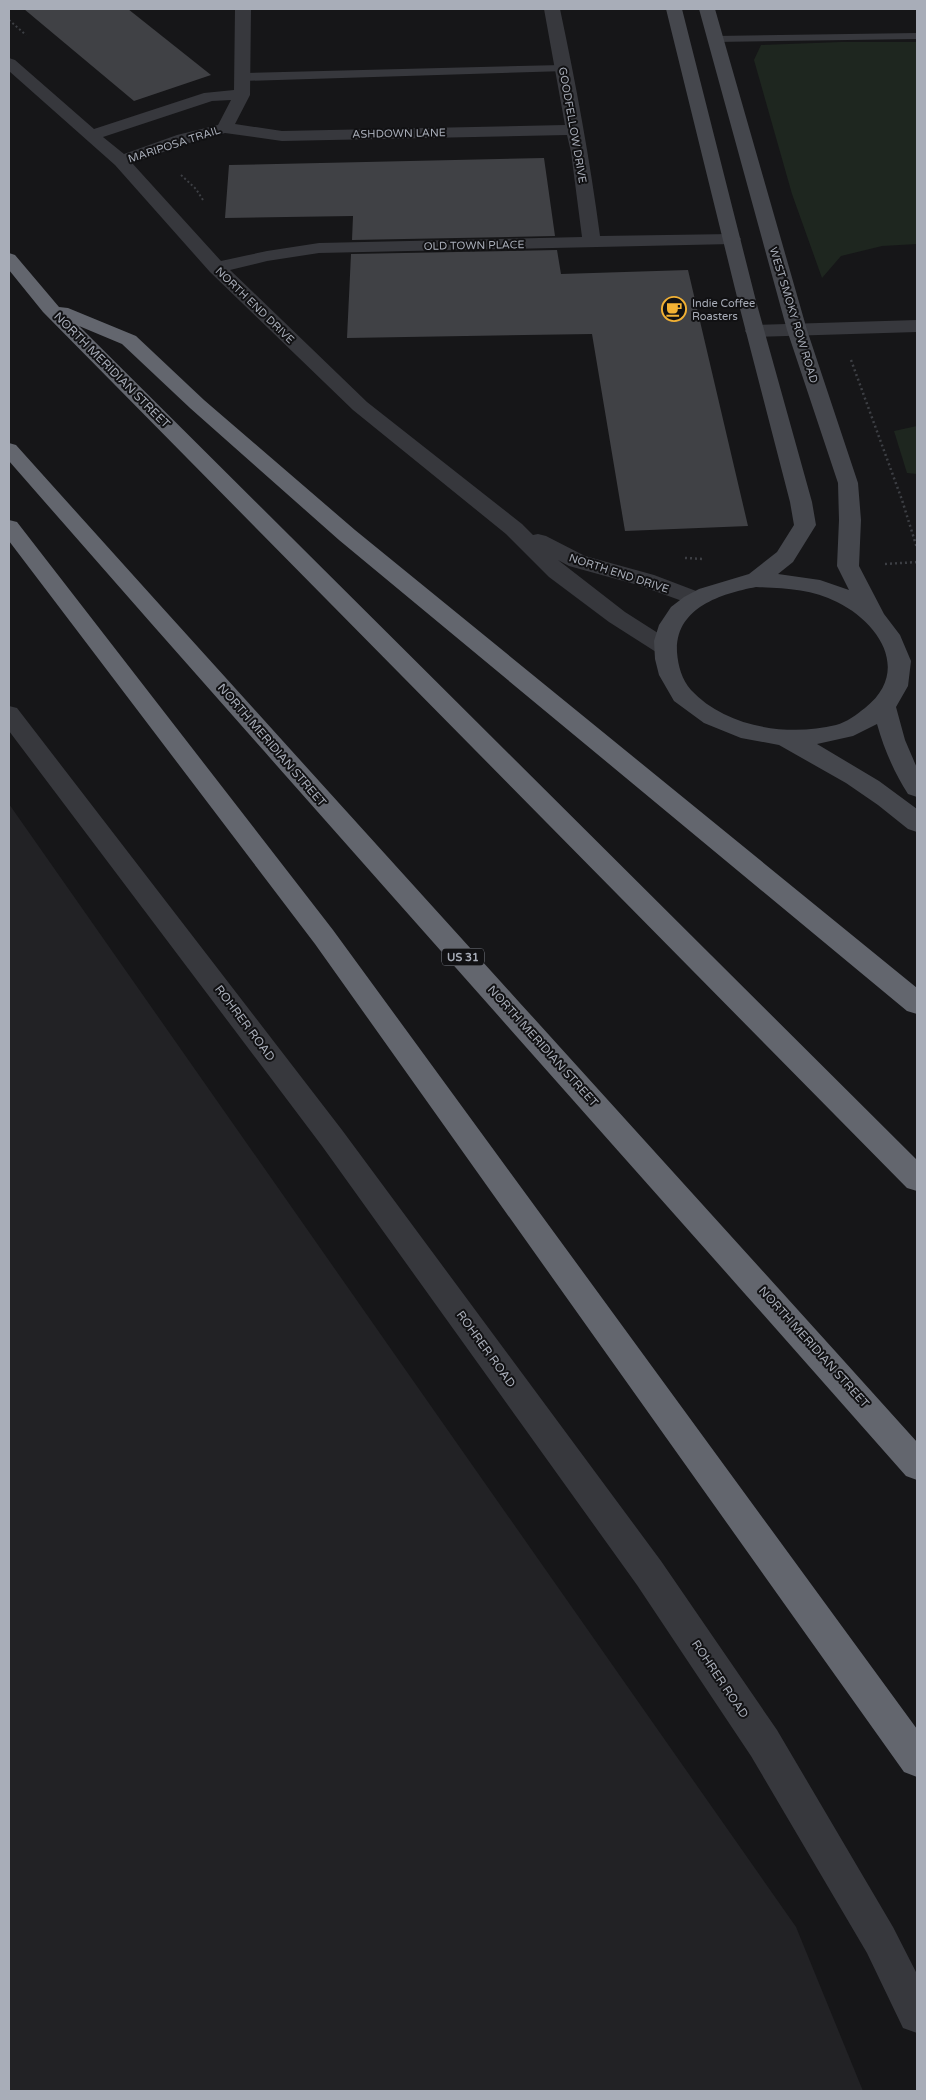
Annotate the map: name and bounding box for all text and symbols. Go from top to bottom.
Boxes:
street label: GOODFELLOW DRIVE [556,66,589,184]
street label: MARIPOSA TRAIL [126,123,223,166]
street label: ASHDOWN LANE [352,126,446,141]
street label: OLD TOWN PLACE [424,238,525,253]
street label: WEST SMOKY ROW ROAD [767,246,820,385]
street label: NORTH END DRIVE [213,264,297,346]
cafe icon: Indie Coffee Roasters [661,296,687,322]
place label: Indie Coffee Roasters [692,297,755,323]
street label: NORTH MERIDIAN STREET [51,309,173,431]
street label: NORTH END DRIVE [567,551,670,596]
street label: NORTH MERIDIAN STREET [215,681,330,810]
road number: US 31 [442,949,484,966]
street label: ROHRER ROAD [212,982,278,1064]
street label: NORTH MERIDIAN STREET [485,983,602,1110]
street label: NORTH MERIDIAN STREET [756,1284,873,1411]
street label: ROHRER ROAD [454,1308,518,1390]
street label: ROHRER ROAD [689,1637,751,1721]

